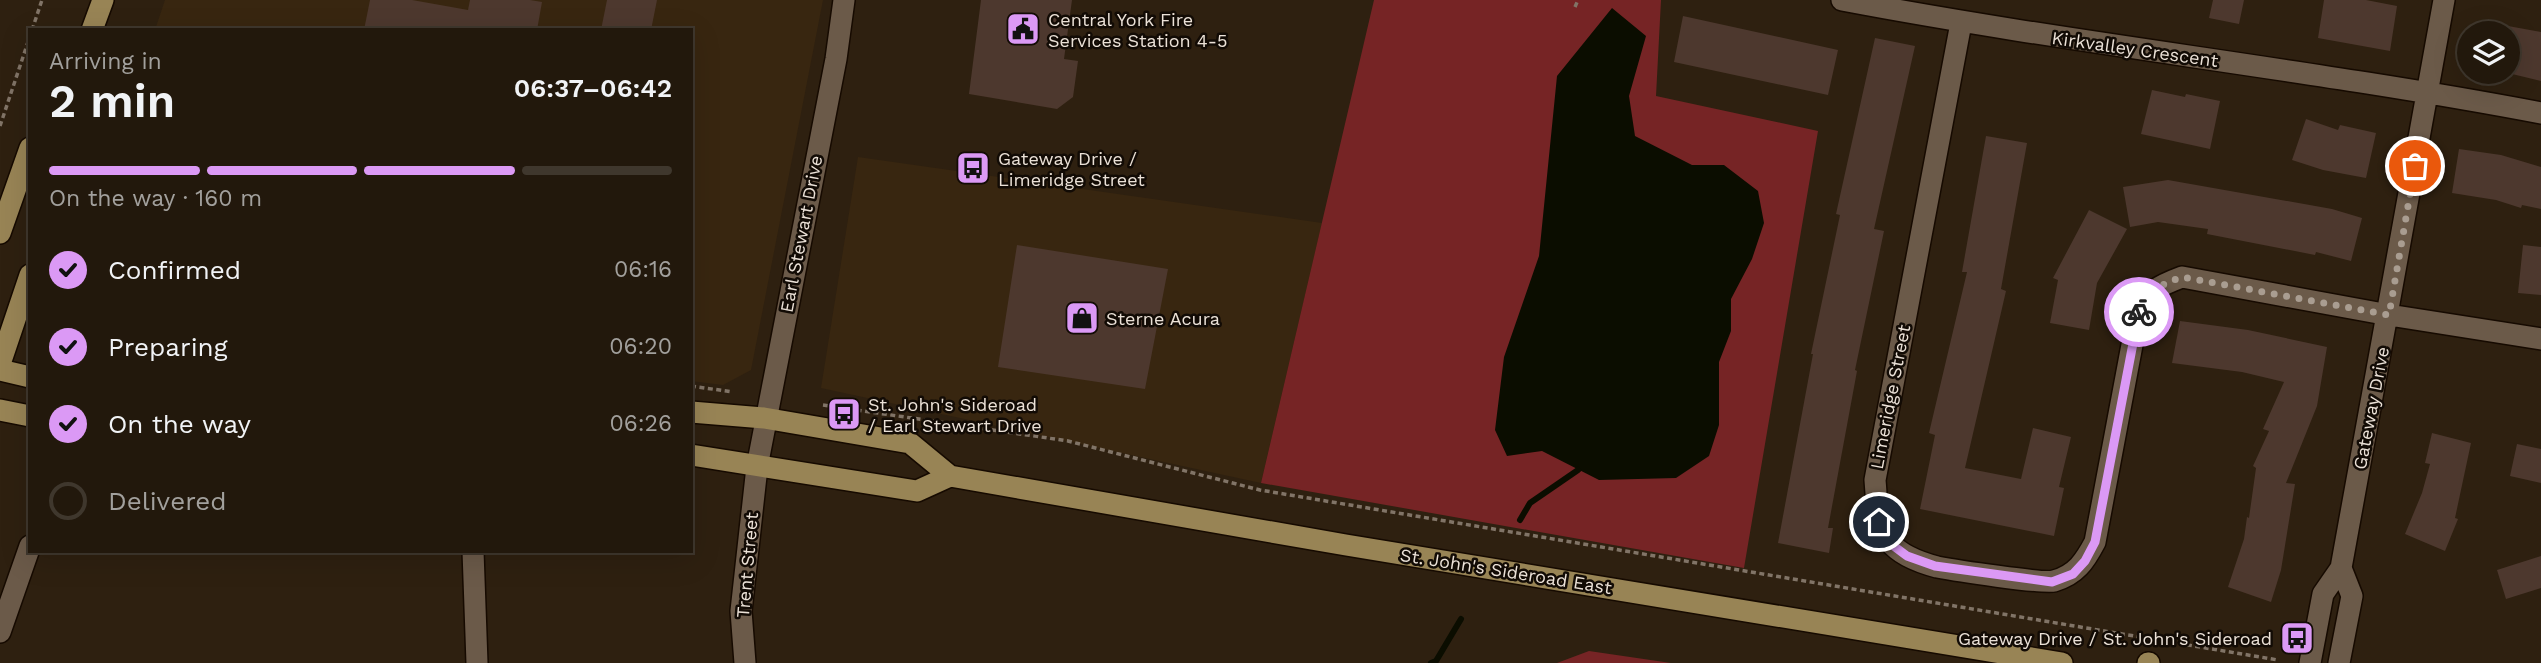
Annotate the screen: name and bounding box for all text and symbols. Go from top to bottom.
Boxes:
place label: Central York Fire Services Station 4-5 [1048,9,1227,51]
public building icon: Central York Fire Services Station 4-5 [1004,10,1042,48]
map controls [2457,21,2520,84]
button: layers [2457,21,2520,84]
street label: Kirkvalley Crescent [2050,27,2220,71]
text: Arriving in [49,48,162,75]
text: 06:37–06:42 [514,73,672,103]
text: 2 min [49,74,175,128]
pin [2385,136,2445,196]
icon: bag [2396,147,2434,185]
place label: Gateway Drive / Limeridge Street [998,148,1145,190]
bus stop icon: Gateway Drive / Limeridge Street [954,149,992,187]
street label: Earl Stewart Drive [775,154,827,314]
text: On the way · 160 m [49,185,262,212]
icon: check [49,251,87,289]
text: Confirmed [108,255,241,285]
text: 06:16 [614,256,672,283]
courier [2104,277,2174,347]
icon: bike [2120,293,2158,331]
shop icon: Sterne Acura [1063,299,1101,337]
place label: Sterne Acura [1106,308,1220,329]
street label: Limeridge Street [1866,323,1914,471]
icon: check [49,328,87,366]
text: Preparing [108,332,228,362]
text: 06:20 [609,333,672,360]
street label: Gateway Drive [2349,345,2393,471]
place label: St. John's Sideroad / Earl Stewart Drive [868,394,1042,436]
bus stop icon: St. John's Sideroad / Earl Stewart Drive [825,395,863,433]
icon: check [49,405,87,443]
text: On the way [108,409,251,439]
text: 06:26 [610,410,672,437]
text: Delivered [108,486,227,516]
pin [1849,492,1909,552]
icon: home [1860,503,1898,541]
street label: Trent Street [732,511,762,619]
street label: St. John's Sideroad East [1399,544,1614,598]
bus stop icon: Gateway Drive / St. John's Sideroad [2278,619,2316,657]
place label: Gateway Drive / St. John's Sideroad [1958,628,2272,649]

